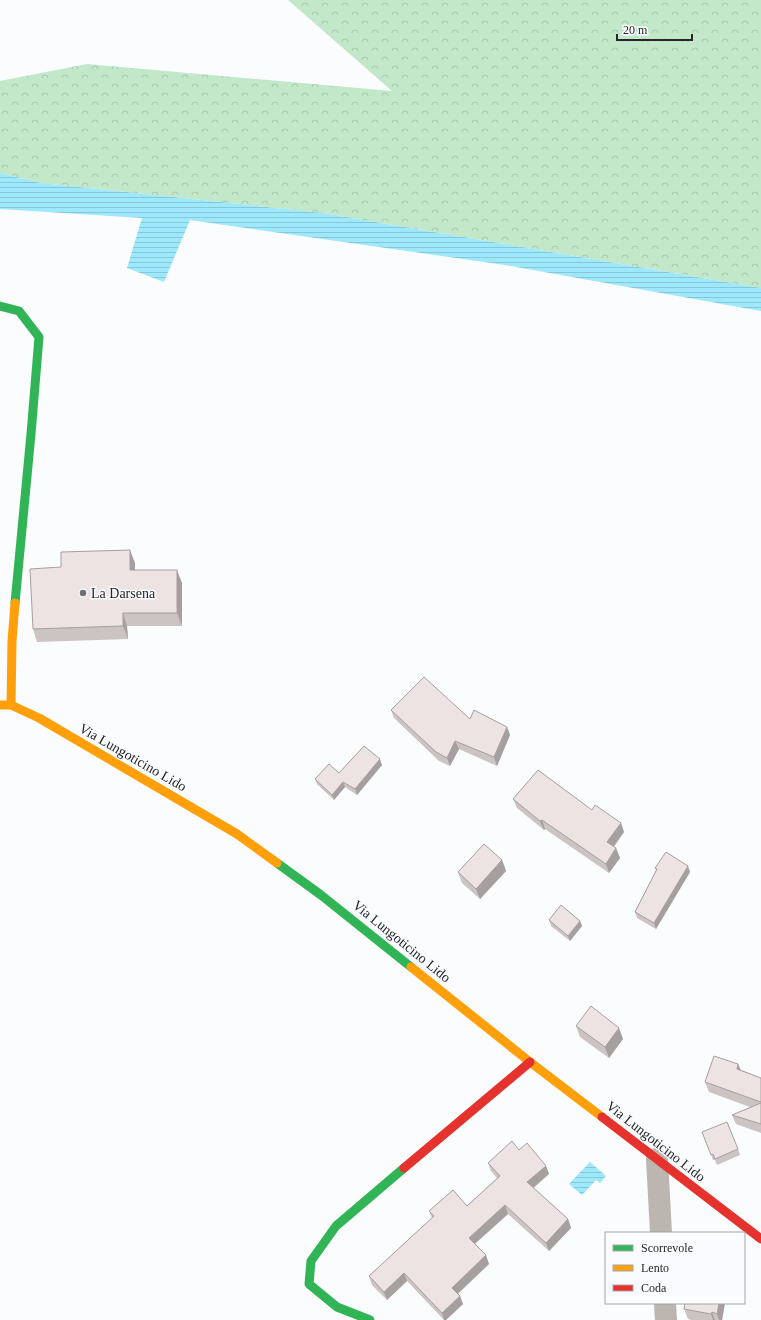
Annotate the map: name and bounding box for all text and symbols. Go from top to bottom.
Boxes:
scale bar [617,16,692,42]
text: 20 m [623,23,648,37]
place label: La Darsena [91,586,156,601]
marker: La Darsena [78,588,88,598]
street label: Via Lungoticino Lido [76,721,189,794]
street label: Via Lungoticino Lido [350,897,454,985]
street label: Via Lungoticino Lido [603,1098,708,1185]
legend [605,1232,745,1304]
text: Scorrevole [641,1241,693,1255]
text: Lento [641,1261,669,1275]
text: Coda [641,1281,667,1295]

